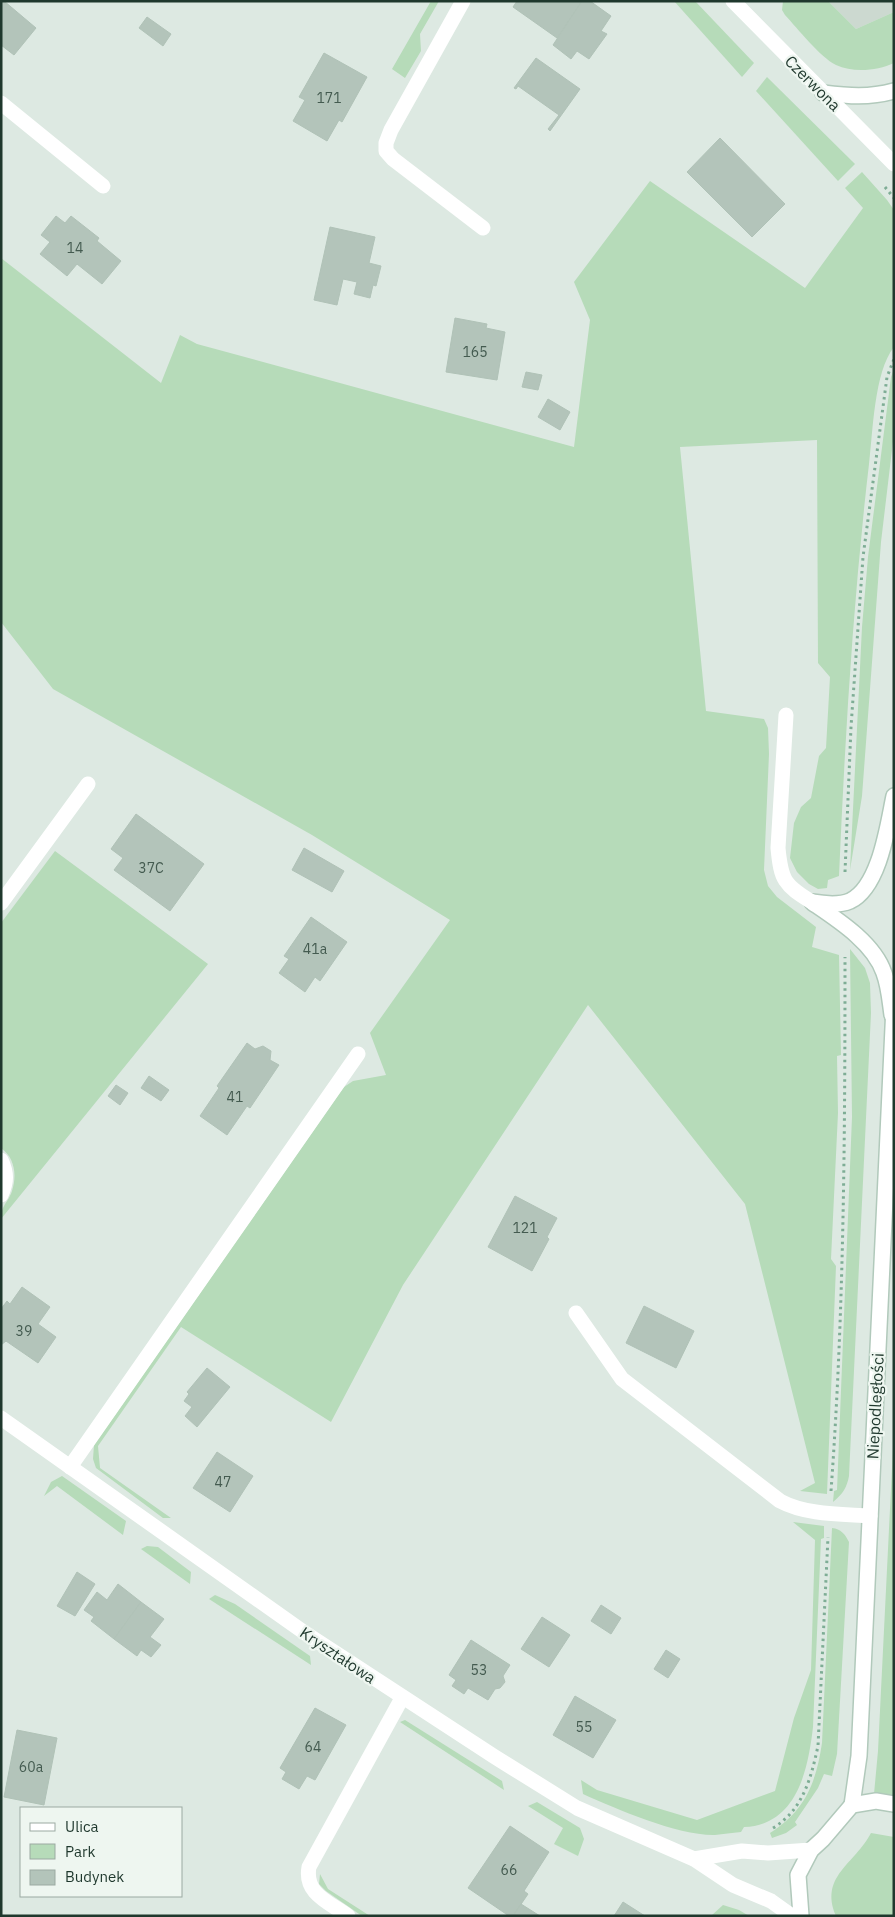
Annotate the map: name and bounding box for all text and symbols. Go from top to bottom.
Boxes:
street label: Czerwona [781,51,845,115]
house number: 171 [316,89,342,107]
house number: 14 [67,239,83,257]
house number: 165 [462,343,488,361]
house number: 37C [138,859,164,877]
house number: 41a [303,940,328,958]
house number: 41 [227,1088,243,1106]
house number: 121 [512,1219,538,1237]
house number: 39 [16,1322,32,1340]
street label: Niepodległości [862,1352,888,1460]
house number: 47 [215,1473,231,1491]
street label: Kryształowa [296,1622,380,1688]
house number: 53 [471,1661,487,1679]
house number: 55 [576,1718,592,1736]
house number: 64 [305,1738,321,1756]
house number: 60a [19,1758,44,1776]
legend [20,1807,182,1897]
text: Ulica [65,1817,99,1836]
text: Park [65,1842,95,1861]
house number: 66 [501,1861,517,1879]
text: Budynek [65,1867,124,1886]

